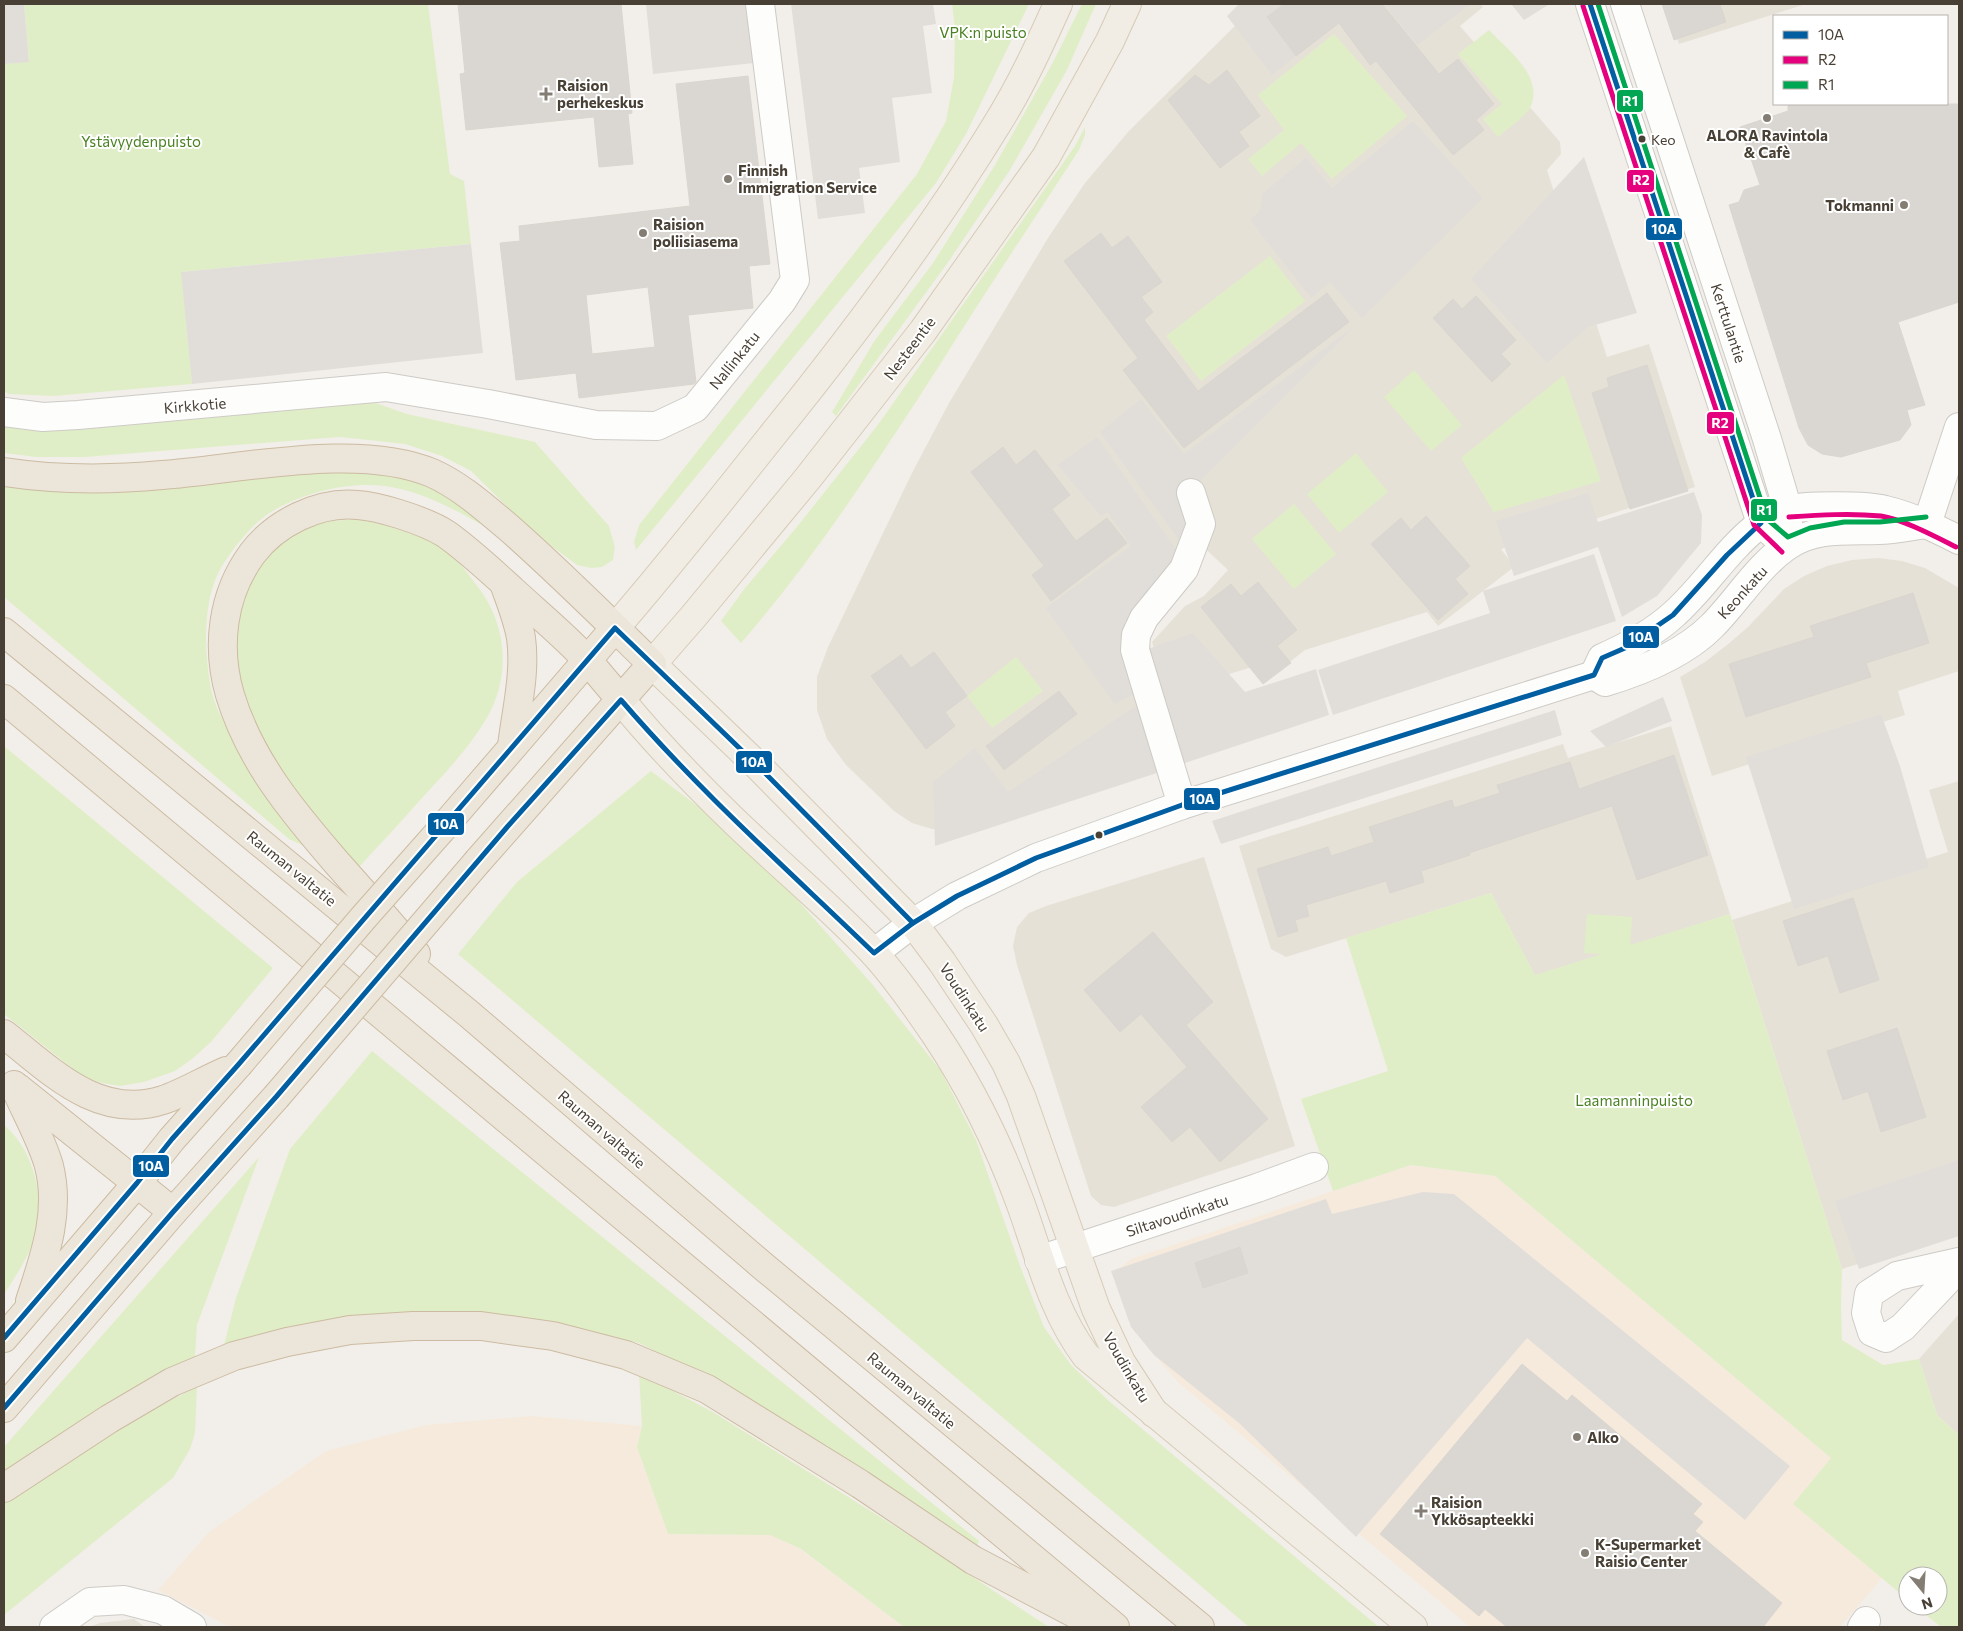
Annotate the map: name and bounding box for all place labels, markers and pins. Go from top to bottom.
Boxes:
place label: Raision perhekeskus [557,76,644,111]
marker: Raision perhekeskus [539,87,553,101]
marker: ALORA Ravintola & Cafè [1761,112,1773,124]
place label: ALORA Ravintola & Cafè [1706,126,1828,161]
place label: Keo [1651,131,1676,148]
marker: Keo [1637,134,1647,144]
place label: Finnish Immigration Service [738,161,877,196]
marker: Finnish Immigration Service [722,173,734,185]
place label: Tokmanni [1825,196,1894,214]
marker: Tokmanni [1898,199,1910,211]
place label: Raision poliisiasema [653,215,738,250]
marker: Raision poliisiasema [637,227,649,239]
unlabelled marker [1094,830,1104,840]
place label: Alko [1587,1428,1619,1446]
marker: Alko [1571,1431,1583,1443]
place label: Raision Ykkösapteekki [1431,1493,1534,1528]
marker: Raision Ykkösapteekki [1415,1505,1427,1517]
place label: K-Supermarket Raisio Center [1595,1535,1701,1570]
marker: K-Supermarket Raisio Center [1579,1547,1591,1559]

